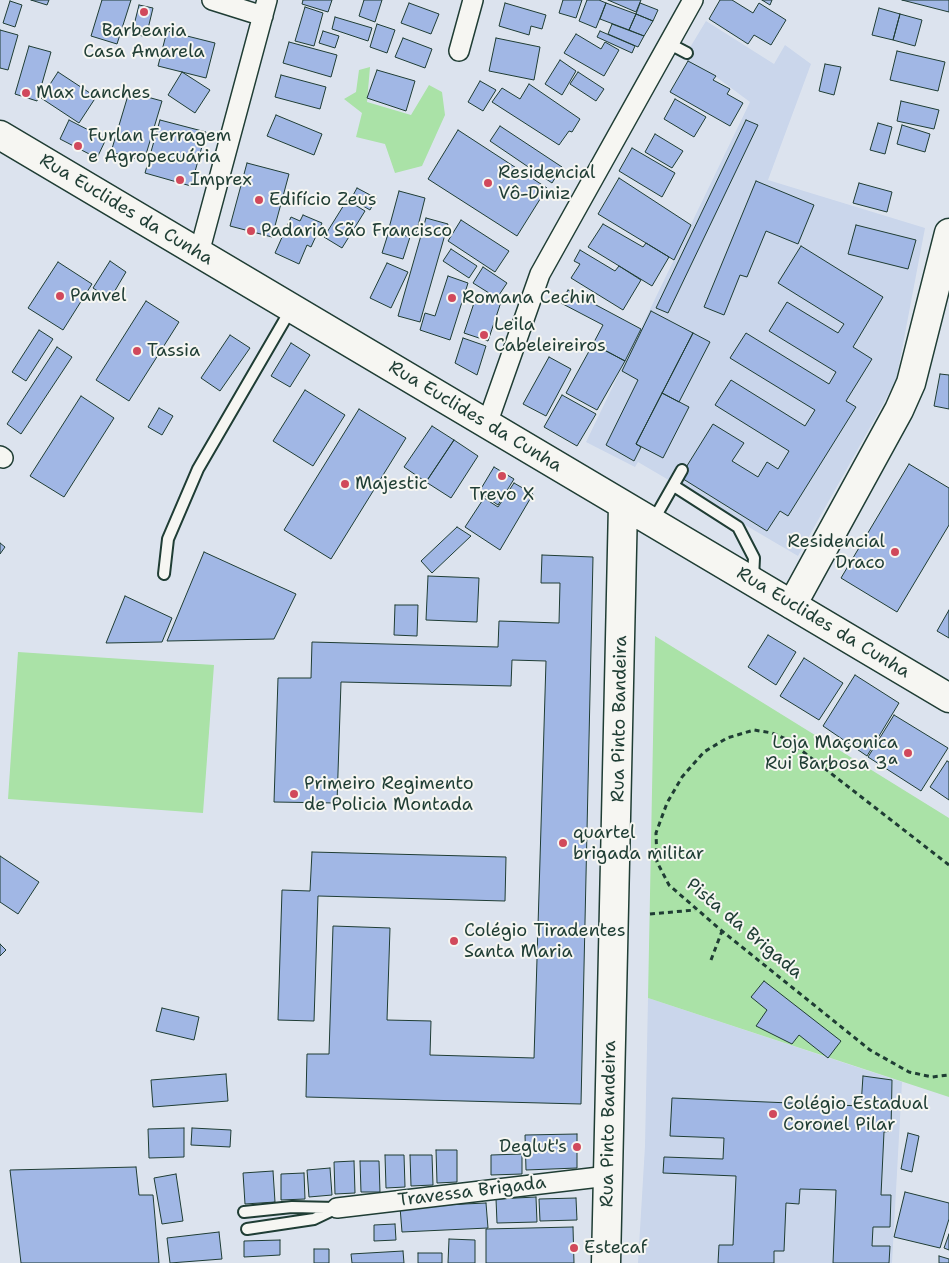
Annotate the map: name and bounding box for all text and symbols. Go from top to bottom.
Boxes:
marker: Barbearia Casa Amarela [138,6,150,18]
place label: Barbearia Casa Amarela [83,20,205,62]
place label: Max Lanches [36,82,150,104]
marker: Max Lanches [20,87,32,99]
place label: Furlan Ferragem e Agropecuária [88,125,231,168]
marker: Furlan Ferragem e Agropecuária [72,140,84,152]
street label: Rua Euclides da Cunha [35,150,217,270]
place label: Residencial Vô-Diniz [498,162,595,204]
place label: Imprex [190,169,252,191]
marker: Imprex [174,174,186,186]
marker: Residencial Vô-Diniz [482,177,494,189]
place label: Edifício Zeus [269,189,377,211]
marker: Edifício Zeus [253,194,265,206]
place label: Padaria São Francisco [261,220,452,242]
marker: Padaria São Francisco [245,225,257,237]
place label: Panvel [70,285,126,307]
place label: Romana Cechin [462,287,596,309]
marker: Panvel [54,290,66,302]
marker: Romana Cechin [446,292,458,304]
place label: Leila Cabeleireiros [494,314,606,356]
marker: Leila Cabeleireiros [478,329,490,341]
place label: Tassia [147,340,200,362]
marker: Tassia [131,345,143,357]
street label: Rua Euclides da Cunha [384,357,566,477]
marker: Trevo X [496,470,508,482]
place label: Majestic [355,473,428,495]
marker: Majestic [339,478,351,490]
place label: Trevo X [470,484,534,506]
place label: Residencial Draco [788,531,885,574]
marker: Residencial Draco [889,546,901,558]
street label: Rua Euclides da Cunha [732,563,914,683]
street label: Rua Pinto Bandeira [608,635,632,803]
place label: Loja Maçonica Rui Barbosa 3ª [765,732,898,774]
marker: Loja Maçonica Rui Barbosa 3ª [902,747,914,759]
place label: Primeiro Regimento de Policia Montada [304,773,474,816]
marker: Primeiro Regimento de Policia Montada [288,788,300,800]
place label: quartel brigada militar [573,822,704,864]
marker: quartel brigada militar [557,837,569,849]
street label: Pista da Brigada [681,874,807,984]
place label: Colégio Tiradentes Santa Maria [464,920,626,962]
marker: Colégio Tiradentes Santa Maria [448,935,460,947]
street label: Rua Pinto Bandeira [597,1040,621,1208]
place label: Colégio Estadual Coronel Pilar [783,1093,928,1136]
marker: Colégio Estadual Coronel Pilar [767,1108,779,1120]
place label: Deglut's [499,1136,567,1158]
marker: Deglut's [571,1141,583,1153]
street label: Travessa Brigada [397,1172,547,1212]
place label: Estecaf [584,1237,647,1259]
marker: Estecaf [568,1242,580,1254]

